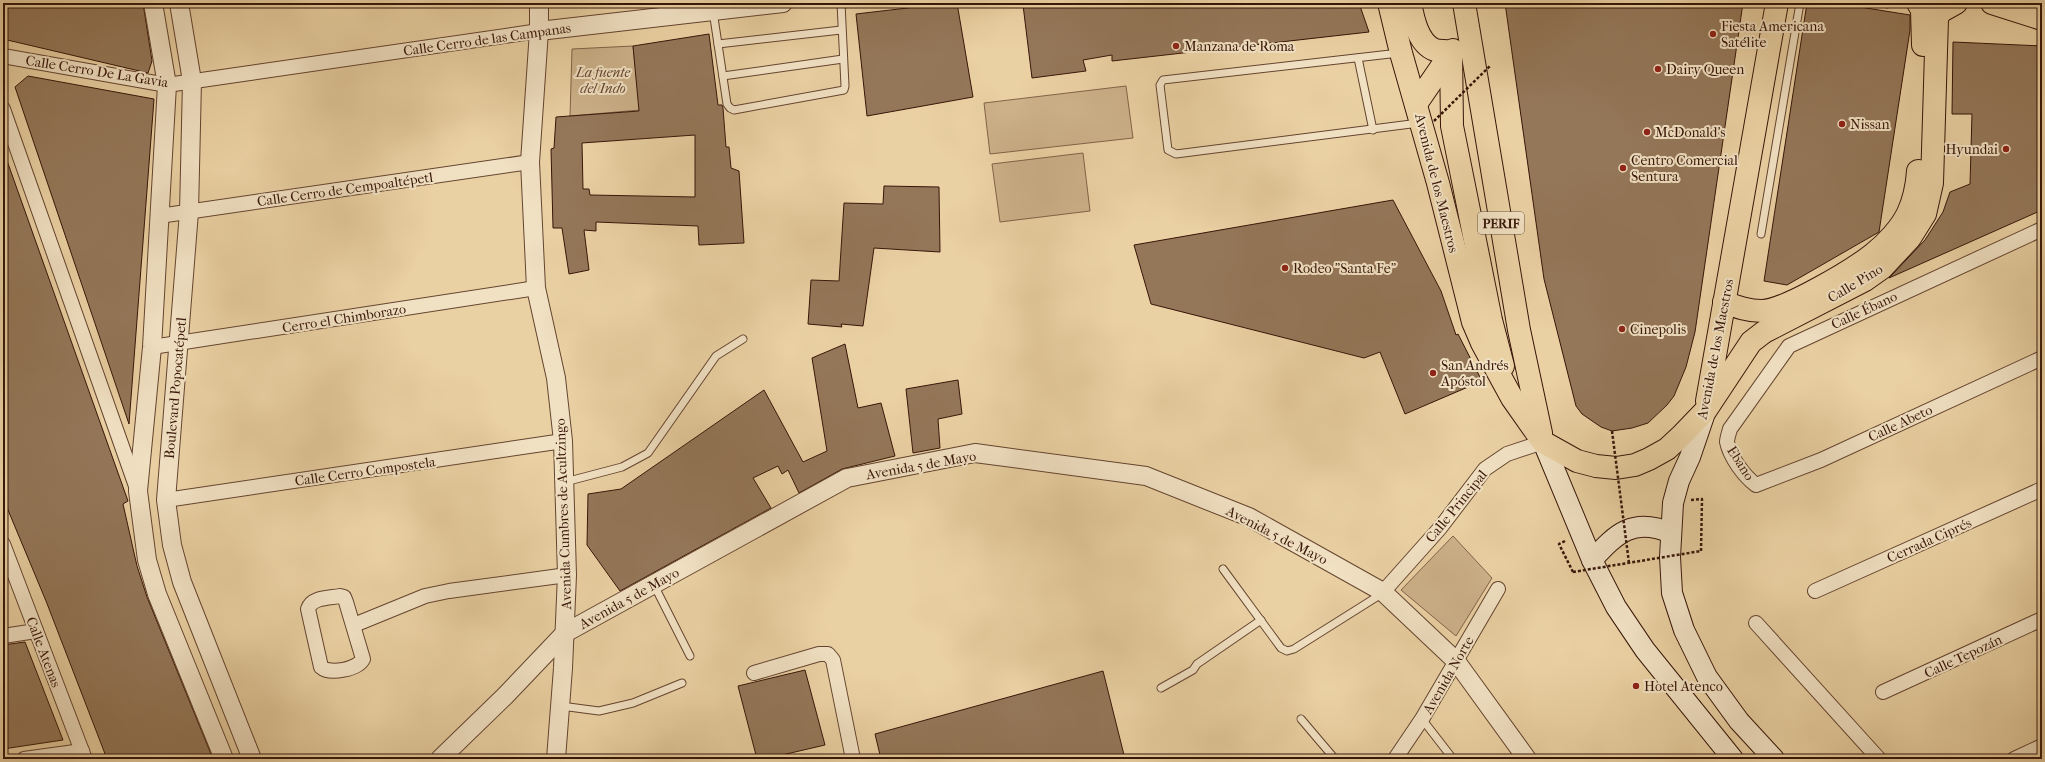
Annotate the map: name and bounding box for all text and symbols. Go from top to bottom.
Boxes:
place label: Fiesta Americana Satélite [1721,18,1824,51]
street label: Calle Cerro de las Campanas [402,19,572,60]
marker: Fiesta Americana Satélite [1708,29,1718,39]
place label: Manzana de Roma [1184,38,1295,55]
marker: Manzana de Roma [1171,41,1181,51]
street label: Calle Cerro De La Gavia [24,52,170,91]
place label: Dairy Queen [1666,61,1744,78]
park label: La fuente del Indo [575,64,631,97]
marker: Dairy Queen [1653,64,1663,74]
street label: Avenida de los Maestros [1411,111,1462,254]
place label: Nissan [1850,116,1890,133]
marker: Nissan [1837,119,1847,129]
place label: McDonald's [1655,124,1726,141]
marker: McDonald's [1642,127,1652,137]
place label: Hyundai [1946,141,1998,158]
marker: Hyundai [2001,144,2011,154]
place label: Centro Comercial Sentura [1631,152,1738,185]
marker: Centro Comercial Sentura [1618,163,1628,173]
street label: Calle Cerro de Cempoaltépetl [256,169,434,210]
road number: PERIF [1478,212,1524,234]
place label: Rodeo "Santa Fe" [1293,260,1397,277]
street label: Calle Pino [1825,260,1886,306]
marker: Rodeo "Santa Fe" [1280,263,1290,273]
street label: Avenida de los Maestros [1693,277,1737,422]
street label: Calle Ébano [1828,287,1900,333]
street label: Cerro el Chimborazo [281,300,407,337]
street label: Boulevard Popocatépetl [161,316,190,460]
place label: Cinepolis [1630,321,1686,338]
marker: Cinepolis [1617,324,1627,334]
place label: San Andrés Apóstol [1440,357,1509,390]
marker: San Andrés Apóstol [1428,368,1438,378]
street label: Calle Abeto [1865,401,1935,446]
street label: Avenida Cumbres de Acultzingo [552,418,575,611]
street label: Ebano [1723,443,1758,484]
street label: Avenida 5 de Mayo [864,447,978,484]
street label: Calle Cerro Compostela [294,453,437,490]
street label: Calle Principal [1422,467,1491,546]
street label: Avenida 5 de Mayo [1222,502,1330,568]
street label: Cerrada Ciprés [1884,514,1974,567]
street label: Avenida 5 de Mayo [575,564,682,633]
street label: Calle Atenas [22,615,65,690]
street label: Calle Tepozán [1921,631,2005,682]
street label: Avenida Norte [1419,633,1478,718]
place label: Hotel Atenco [1644,678,1723,695]
marker: Hotel Atenco [1631,681,1641,691]

